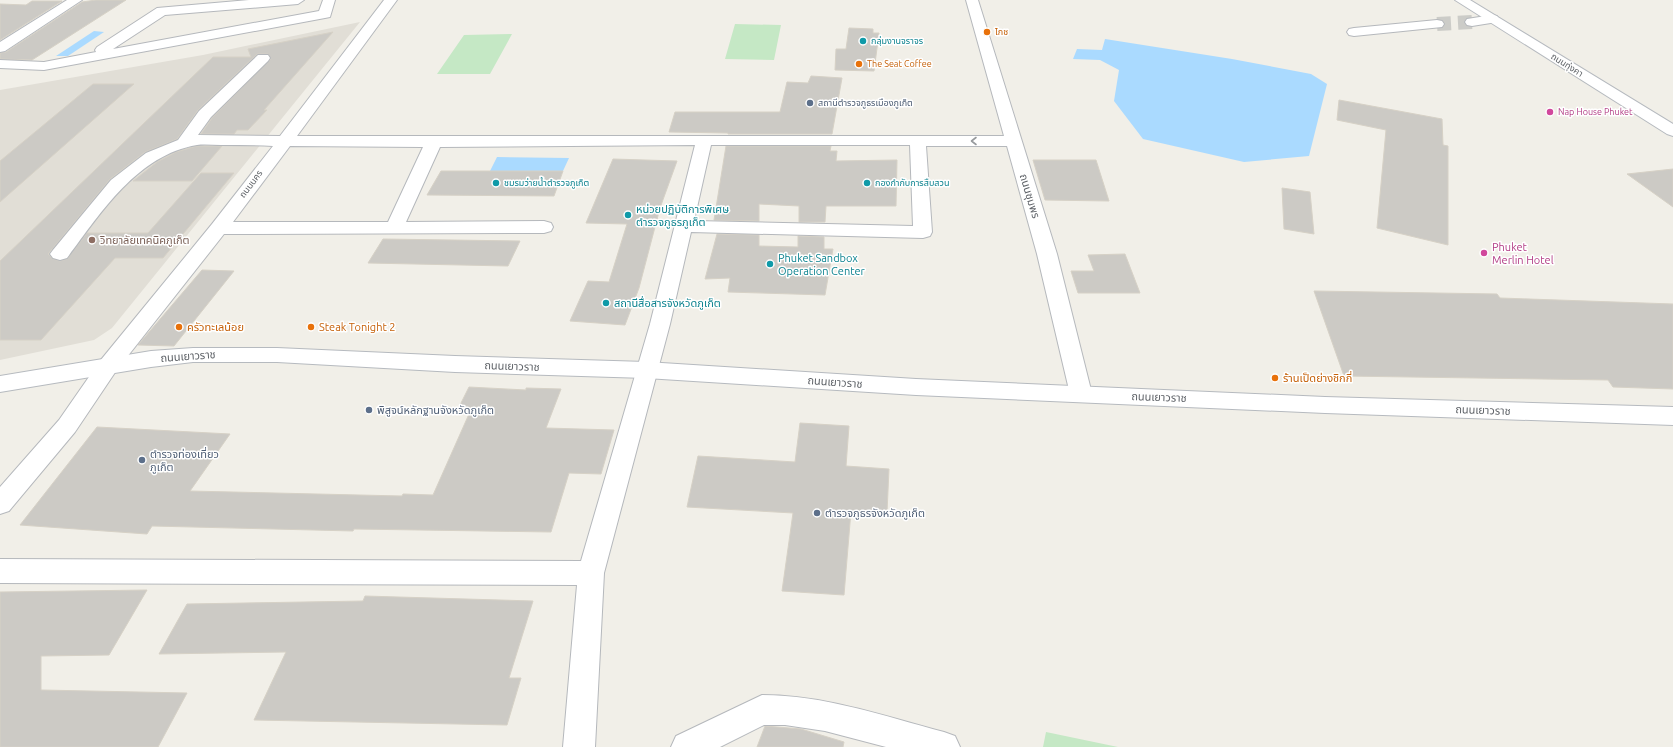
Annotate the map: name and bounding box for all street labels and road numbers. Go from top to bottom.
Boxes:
street label: ถนนทุ่งคา [1549,51,1585,79]
street label: ถนนนคร [237,168,265,200]
street label: ถนนชุมพร [1017,172,1042,220]
street label: ถนนเยาวราช [160,348,216,364]
street label: ถนนเยาวราช [484,359,540,373]
street label: ถนนเยาวราช [807,374,863,390]
street label: ถนนเยาวราช [1131,390,1187,404]
street label: ถนนเยาวราช [1455,403,1511,417]

